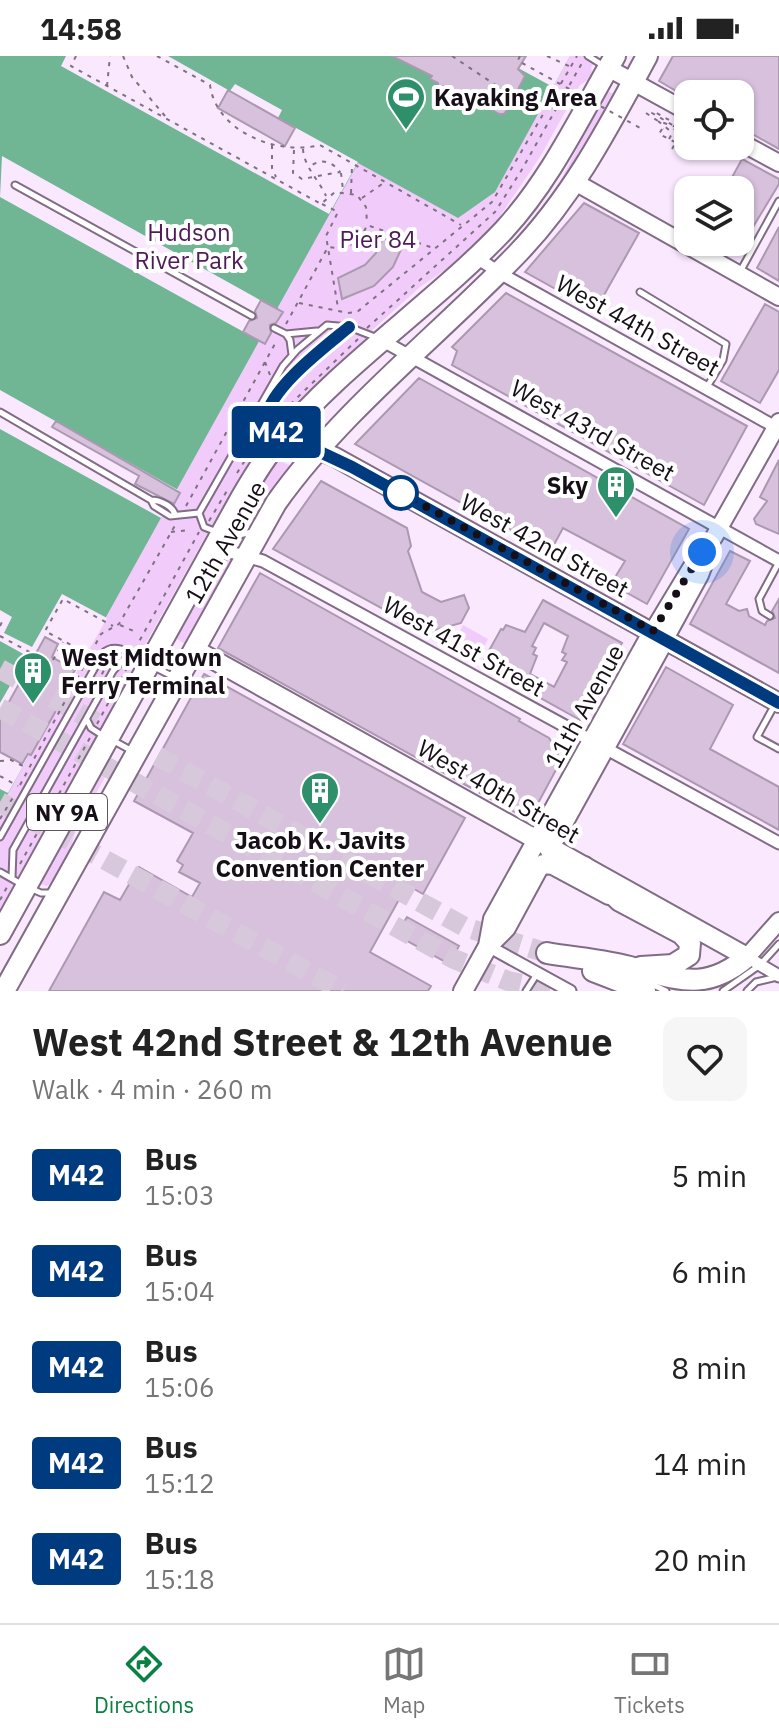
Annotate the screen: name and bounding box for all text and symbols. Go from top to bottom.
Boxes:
text: 14:58 [40,9,122,48]
sports icon: Kayaking Area [385,76,427,131]
map controls [674,80,754,256]
button: locate [674,80,754,160]
place label: Kayaking Area [434,81,597,113]
button: layers [674,176,754,256]
park label: Hudson River Park [134,216,244,276]
park label: Pier 84 [340,223,417,255]
street label: West 44th Street [551,267,725,383]
street label: West 43rd Street [505,372,681,488]
line badge: M42 [230,406,322,458]
text: M42 [248,413,304,450]
building icon: Sky [595,464,637,519]
place label: Sky [546,469,588,501]
street label: 12th Avenue [177,475,273,609]
unlabelled marker [384,476,418,510]
street label: West 42nd Street [455,486,635,604]
your location [682,532,722,572]
street label: West 41st Street [377,588,551,704]
street label: 11th Avenue [537,638,631,774]
place label: West Midtown Ferry Terminal [61,641,225,701]
building icon: West Midtown Ferry Terminal [12,650,54,705]
street label: West 40th Street [412,732,586,850]
building icon: Jacob K. Javits Convention Center [299,770,341,825]
road number: NY 9A [27,794,107,830]
place label: Jacob K. Javits Convention Center [215,824,425,884]
text: West 42nd Street & 12th Avenue [32,1017,613,1066]
button: heart [663,1017,747,1101]
text: Walk · 4 min · 260 m [32,1072,272,1106]
text: Bus [145,1139,198,1178]
text: M42 [48,1156,105,1193]
text: 5 min [671,1156,747,1195]
text: 15:03 [145,1178,215,1212]
text: Bus [145,1235,198,1274]
text: M42 [48,1252,105,1289]
text: 6 min [671,1252,747,1291]
text: 15:04 [145,1274,215,1308]
text: Bus [145,1331,198,1370]
text: M42 [48,1348,105,1385]
text: 8 min [671,1348,747,1387]
text: 15:06 [145,1370,215,1404]
text: Bus [145,1427,198,1466]
text: M42 [48,1444,105,1481]
text: 14 min [653,1444,747,1483]
text: 15:12 [145,1466,215,1500]
text: Bus [145,1523,198,1562]
text: M42 [48,1540,105,1577]
text: 20 min [653,1540,747,1579]
text: 15:18 [145,1562,215,1596]
tab: Directions [94,1642,194,1719]
tab: Map [382,1642,426,1719]
tab: Tickets [614,1642,685,1719]

